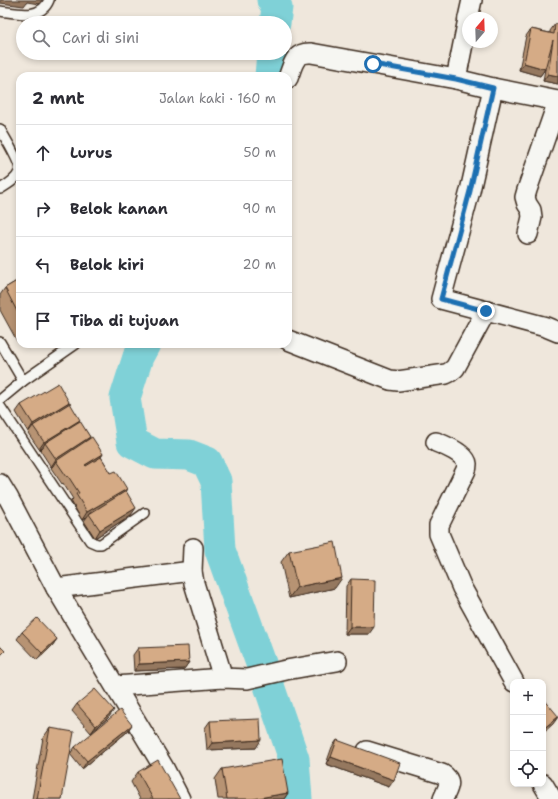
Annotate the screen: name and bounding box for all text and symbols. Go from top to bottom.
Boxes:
north arrow [462,12,498,48]
search box [16,16,292,60]
icon: search [30,27,52,49]
text: Cari di sini [62,28,139,48]
route start [364,55,382,73]
text: 2 mnt [32,87,85,109]
text: Jalan kaki · 160 m [159,90,276,107]
icon: ahead [32,142,54,164]
text: Lurus [70,143,112,163]
text: 50 m [243,144,276,161]
icon: right [32,198,54,220]
text: Belok kanan [70,199,168,219]
text: 90 m [242,200,276,217]
icon: left [32,254,54,276]
text: Belok kiri [70,255,144,275]
text: 20 m [243,256,276,273]
route end [477,302,495,320]
icon: arrive [32,310,54,332]
text: Tiba di tujuan [70,311,179,331]
map controls [510,679,546,787]
button: + [510,679,546,715]
button: − [510,715,546,751]
button: locate [510,751,546,787]

